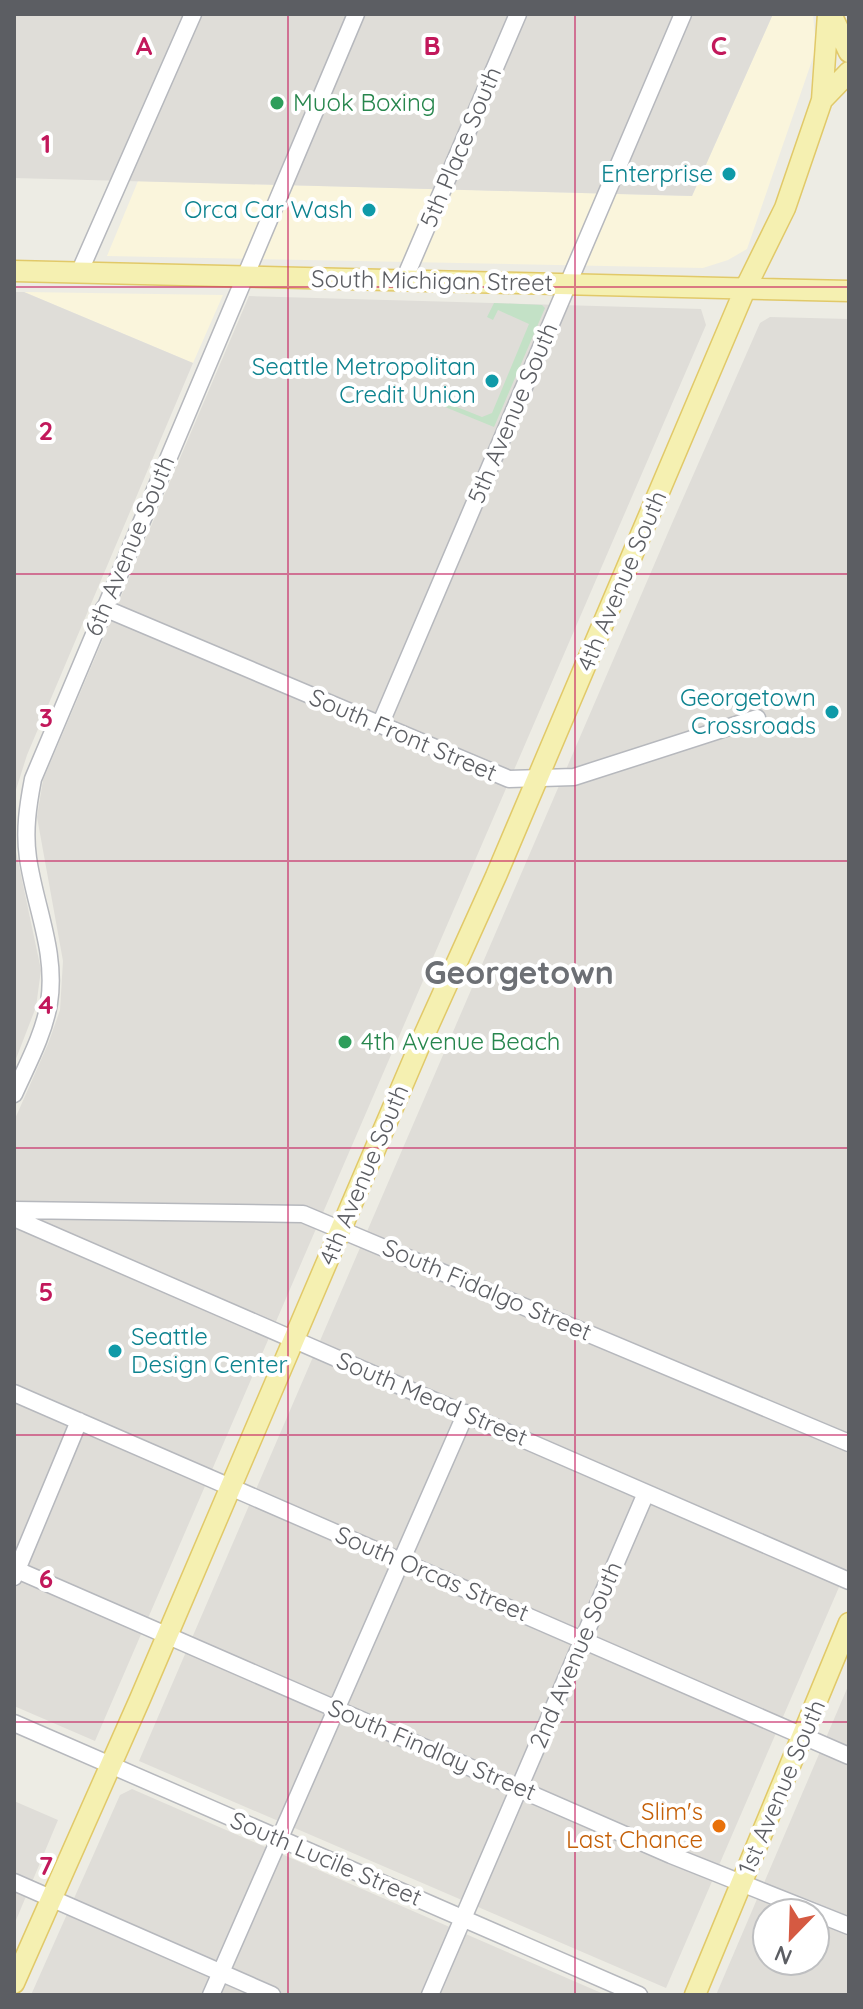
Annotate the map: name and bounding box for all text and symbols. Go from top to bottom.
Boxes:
text: A [136,29,153,62]
text: B [423,29,441,62]
text: C [711,29,727,62]
street label: 5th Place South [413,62,507,232]
place label: Muok Boxing [293,87,436,117]
marker: Muok Boxing [268,94,286,112]
text: 1 [41,127,51,160]
place label: Enterprise [601,158,713,188]
marker: Enterprise [720,165,738,183]
place label: Orca Car Wash [184,194,353,224]
marker: Orca Car Wash [360,201,378,219]
street label: South Michigan Street [311,263,553,297]
street label: 5th Avenue South [460,318,564,508]
place label: Seattle Metropolitan Credit Union [252,351,476,409]
marker: Seattle Metropolitan Credit Union [483,372,501,390]
text: 2 [39,414,53,447]
street label: 6th Avenue South [78,451,181,640]
street label: 4th Avenue South [570,486,673,675]
street label: South Front Street [305,681,502,787]
place label: Georgetown Crossroads [680,682,816,740]
text: 3 [39,701,53,734]
marker: Georgetown Crossroads [823,703,841,721]
district label: Georgetown [424,952,614,992]
text: 4 [38,988,54,1021]
place label: 4th Avenue Beach [361,1026,560,1056]
marker: 4th Avenue Beach [336,1033,354,1051]
street label: 4th Avenue South [312,1080,415,1269]
street label: South Fidalgo Street [378,1231,596,1347]
text: 5 [39,1275,53,1308]
place label: Seattle Design Center [131,1321,288,1379]
marker: Seattle Design Center [106,1342,124,1360]
street label: South Mead Street [332,1344,532,1452]
street label: South Orcas Street [331,1519,534,1627]
street label: 2nd Avenue South [522,1557,628,1753]
text: 6 [39,1562,53,1595]
street label: South Findlay Street [324,1692,541,1806]
street label: 1st Avenue South [731,1695,831,1878]
place label: Slim's Last Chance [566,1796,703,1854]
street label: South Lucile Street [226,1804,427,1912]
marker: Slim's Last Chance [710,1817,728,1835]
text: 7 [39,1849,53,1882]
north arrow [751,1897,831,1977]
text: N [770,1939,796,1971]

